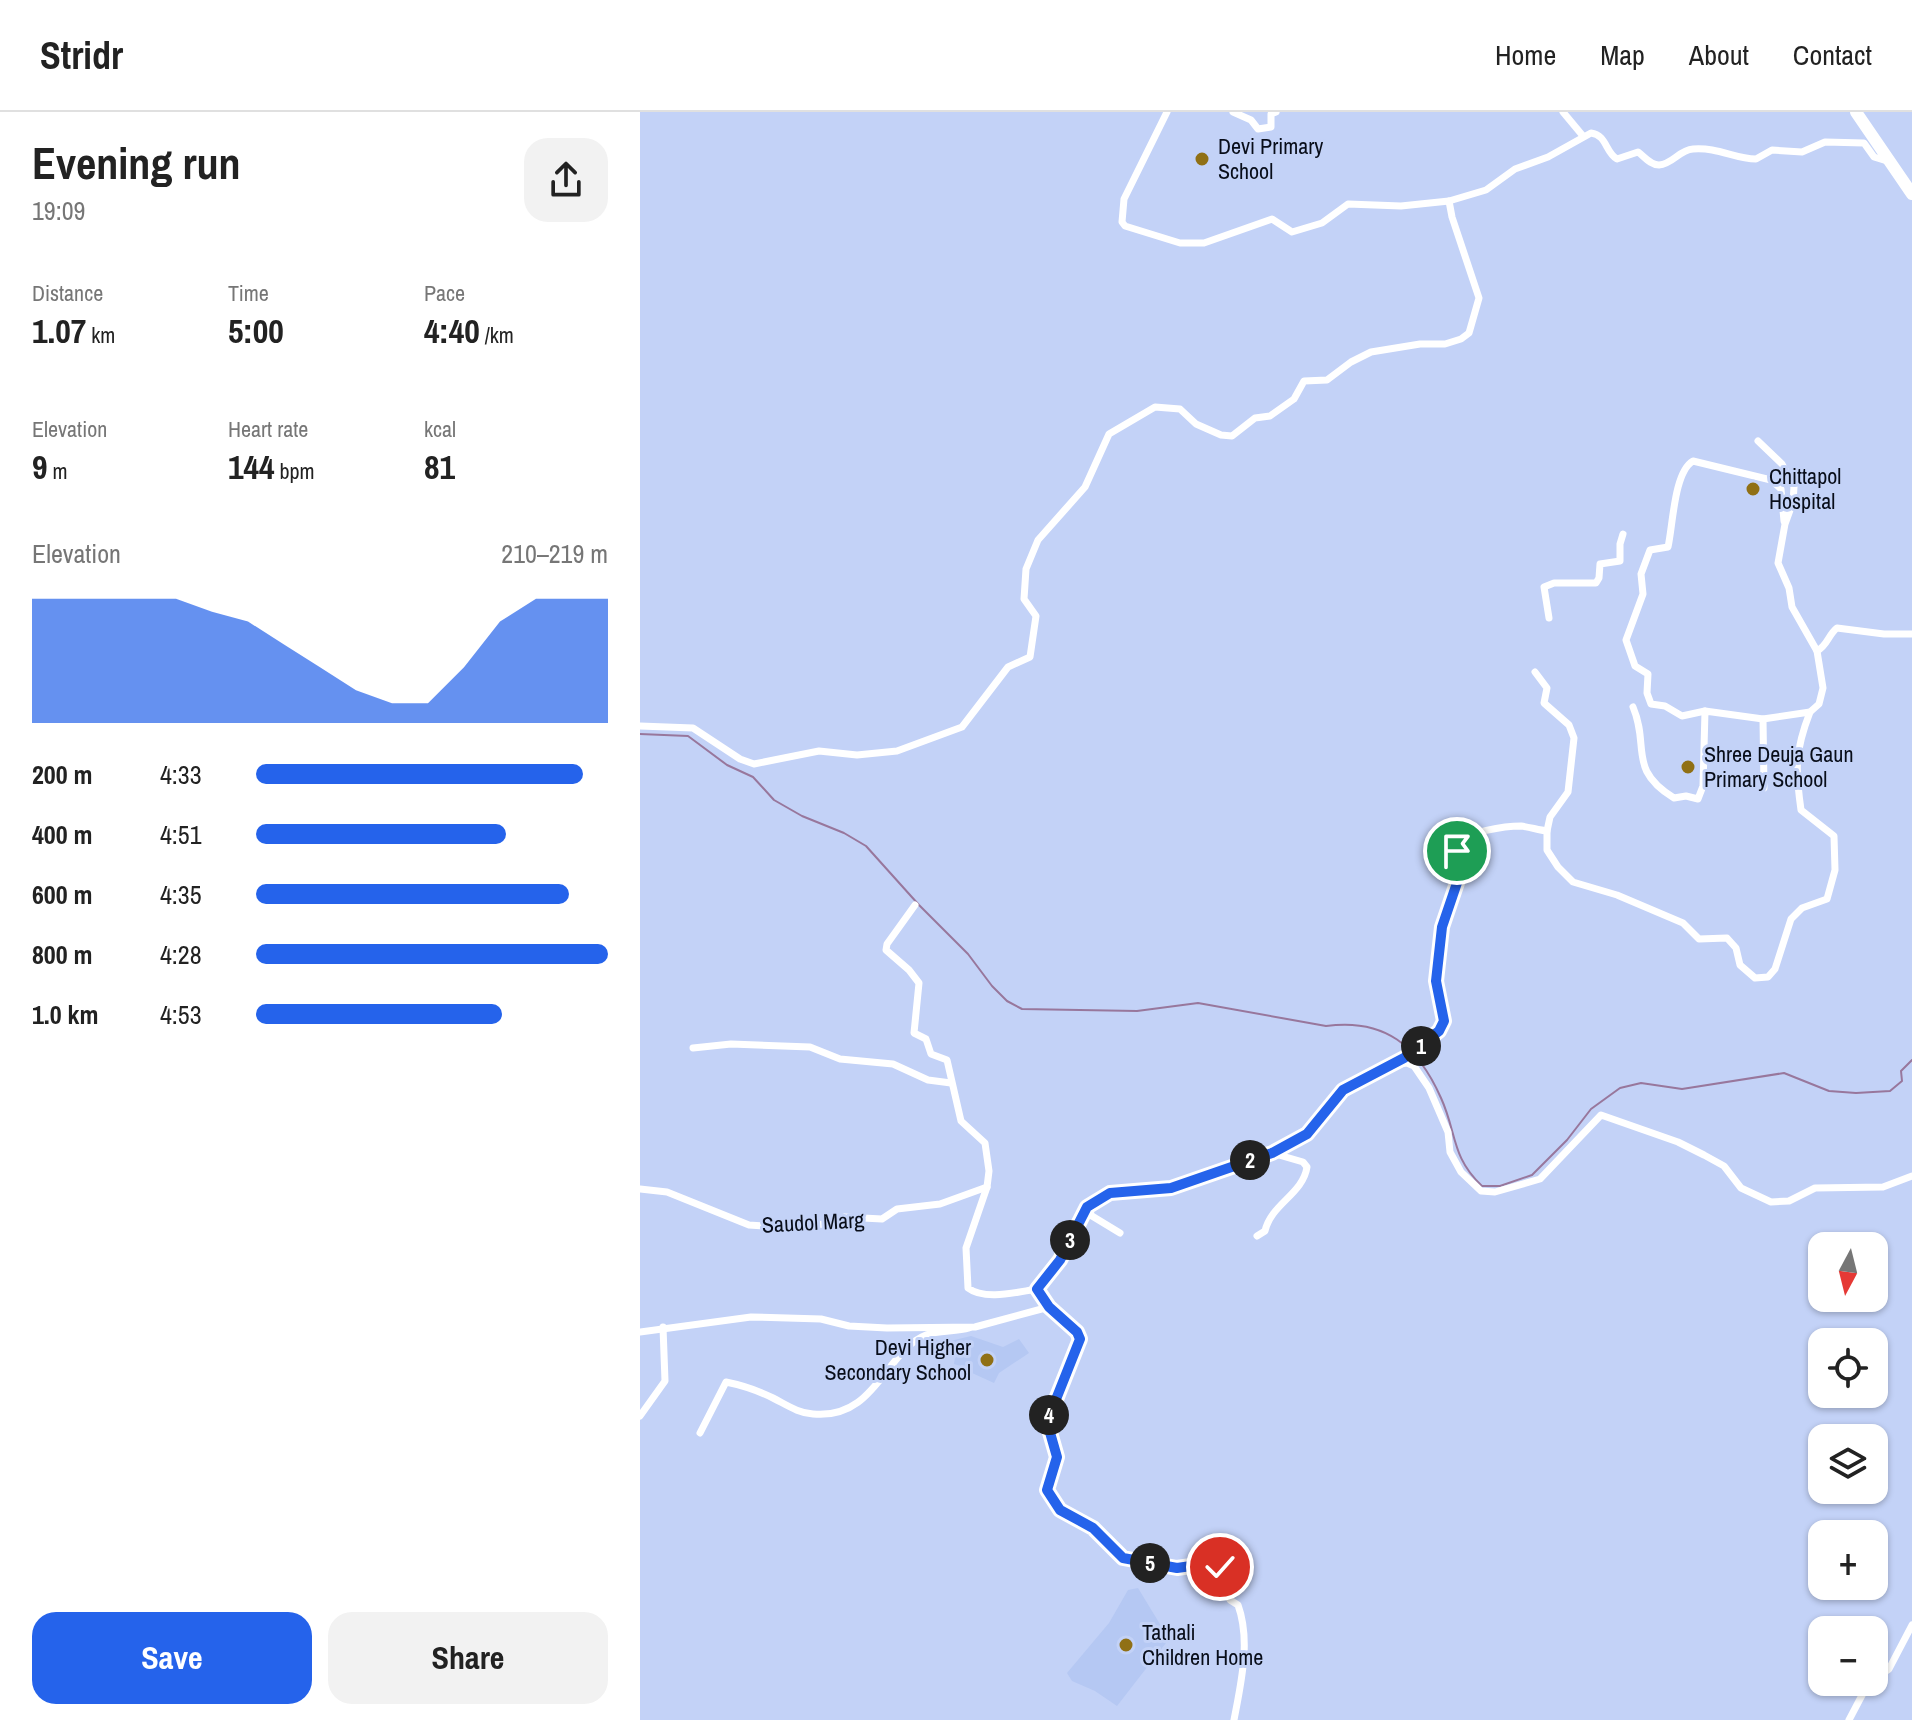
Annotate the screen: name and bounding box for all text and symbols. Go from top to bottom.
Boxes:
text: Stridr [40,30,123,81]
text: Home [1495,36,1556,74]
text: Map [1600,36,1645,74]
text: About [1689,36,1749,74]
text: Contact [1793,36,1872,74]
place label: Devi Primary School [1218,131,1323,186]
text: Evening run [32,133,241,193]
button: share [524,138,608,222]
marker: Devi Primary School [1193,150,1211,168]
text: 19:09 [32,193,85,228]
text: Distance [32,278,103,308]
text: Time [228,278,269,308]
text: Pace [424,278,465,308]
text: 1.07 [32,308,86,354]
text: 5:00 [228,308,284,354]
text: 4:40 [424,308,480,354]
text: km [86,320,115,350]
text: /km [480,320,514,350]
text: Elevation [32,414,107,444]
text: Heart rate [228,414,308,444]
text: kcal [424,414,456,444]
text: 9 [32,444,48,490]
text: 144 [228,444,275,490]
text: 81 [424,444,455,490]
text: m [48,456,68,486]
text: bpm [275,456,315,486]
place label: Chittapol Hospital [1769,461,1841,516]
marker: Chittapol Hospital [1744,480,1762,498]
text: Elevation [32,536,121,571]
text: 210–219 m [501,536,608,571]
place label: Shree Deuja Gaun Primary School [1704,739,1853,794]
text: 200 m [32,757,92,792]
text: 4:33 [160,757,202,792]
marker: Shree Deuja Gaun Primary School [1679,758,1697,776]
text: 400 m [32,817,92,852]
text: 4:51 [160,817,202,852]
pin [1423,817,1491,885]
icon: arrive [1435,829,1479,873]
text: 600 m [32,877,92,912]
text: 4:35 [160,877,202,912]
text: 800 m [32,937,92,972]
text: 4:28 [160,937,202,972]
text: 1.0 km [32,997,98,1032]
text: 4:53 [160,997,202,1032]
pin: 1 [1401,1026,1441,1066]
text: 1 [1416,1031,1426,1061]
pin: 2 [1230,1140,1270,1180]
text: 2 [1245,1145,1255,1175]
street label: Saudol Marg [761,1204,865,1240]
pin: 3 [1050,1220,1090,1260]
text: 3 [1065,1225,1075,1255]
north arrow [1808,1232,1888,1312]
map controls [1808,1232,1888,1696]
button: locate [1808,1328,1888,1408]
place label: Devi Higher Secondary School [825,1332,971,1387]
marker: Devi Higher Secondary School [978,1351,996,1369]
pin: 4 [1029,1395,1069,1435]
text: 4 [1044,1400,1054,1430]
button: layers [1808,1424,1888,1504]
button: + [1808,1520,1888,1600]
pin [1186,1533,1254,1601]
pin: 5 [1130,1543,1170,1583]
icon: check [1198,1545,1242,1589]
text: 5 [1145,1548,1155,1578]
button: Save [32,1612,312,1704]
button: Share [328,1612,608,1704]
button: − [1808,1616,1888,1696]
place label: Tathali Children Home [1142,1617,1263,1672]
marker: Tathali Children Home [1117,1636,1135,1654]

